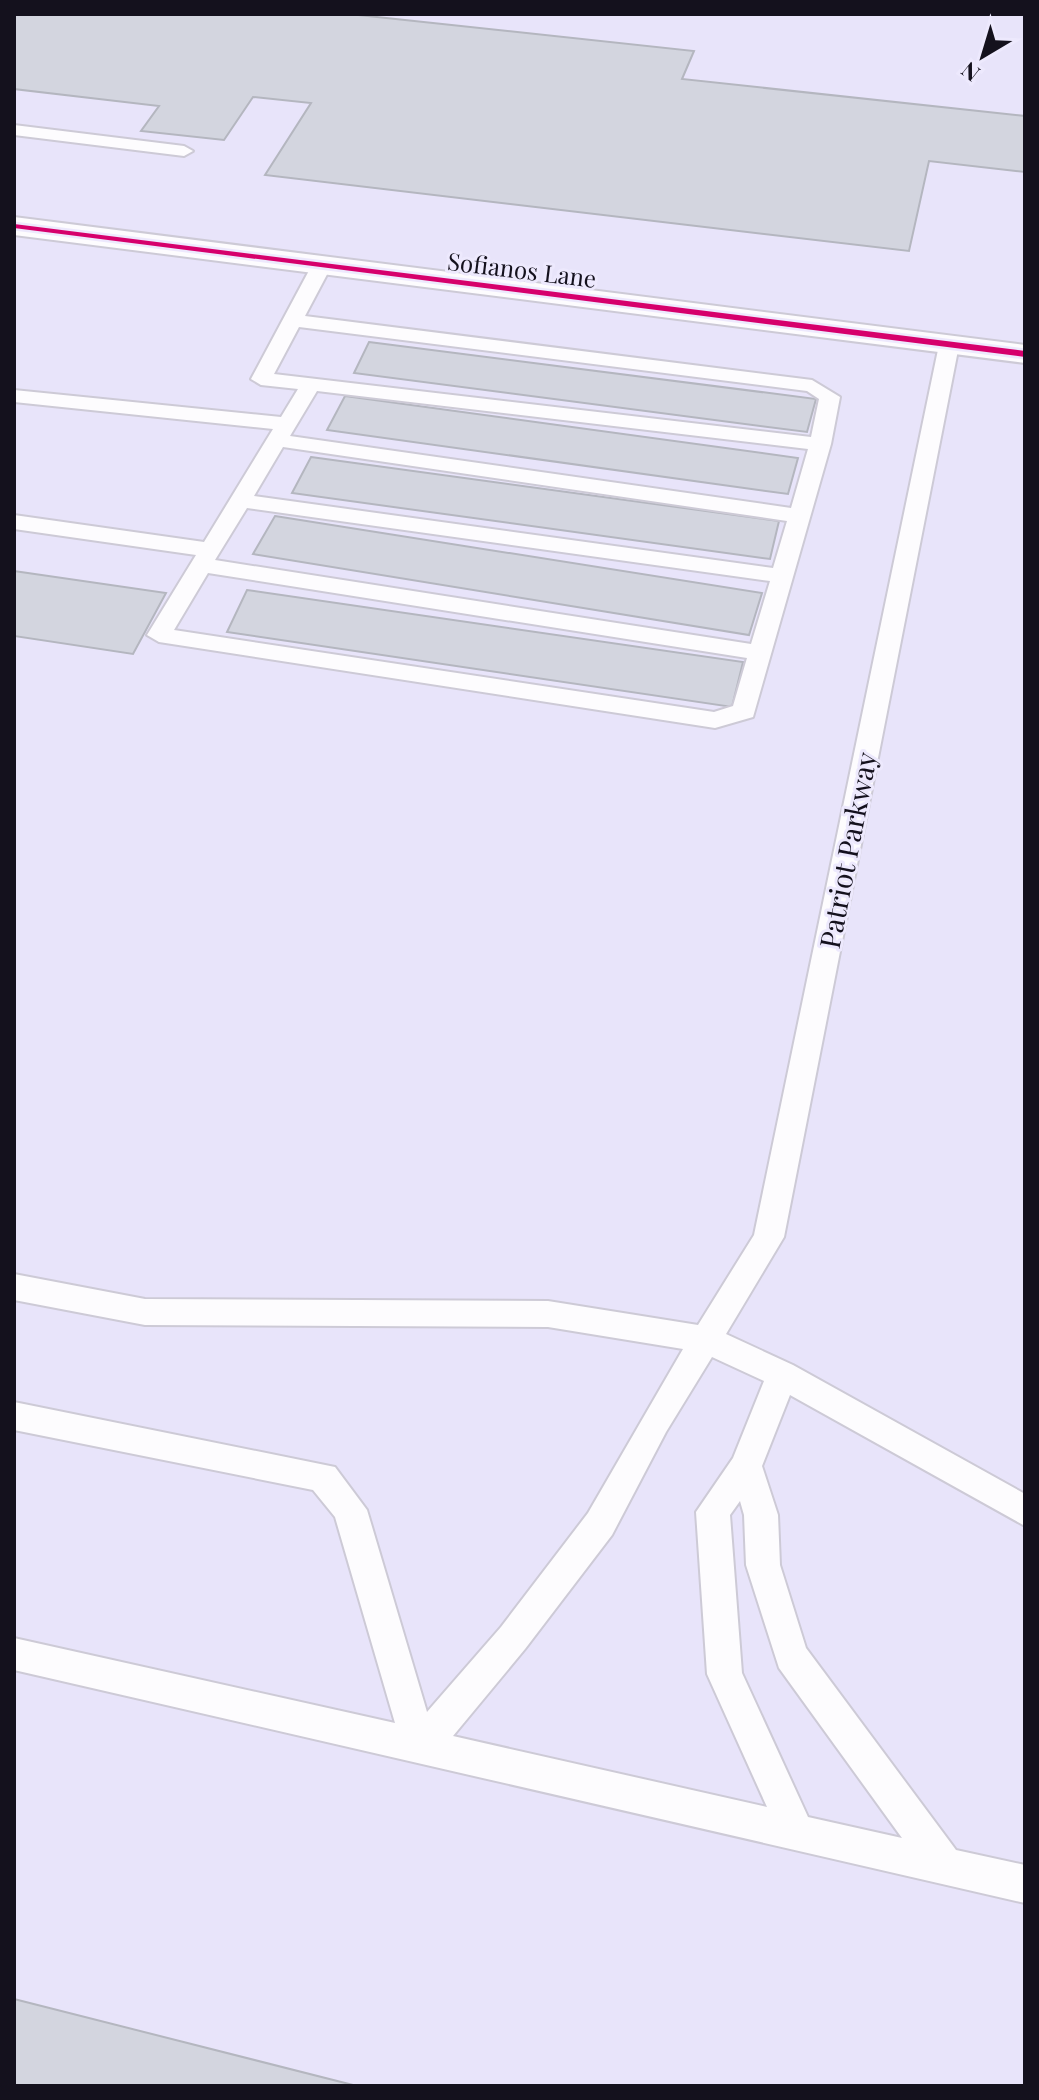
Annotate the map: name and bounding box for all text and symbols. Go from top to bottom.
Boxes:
north arrow [943,16,1023,96]
text: N [954,56,986,89]
street label: Sofianos Lane [446,244,598,294]
street label: Patriot Parkway [810,749,884,951]

